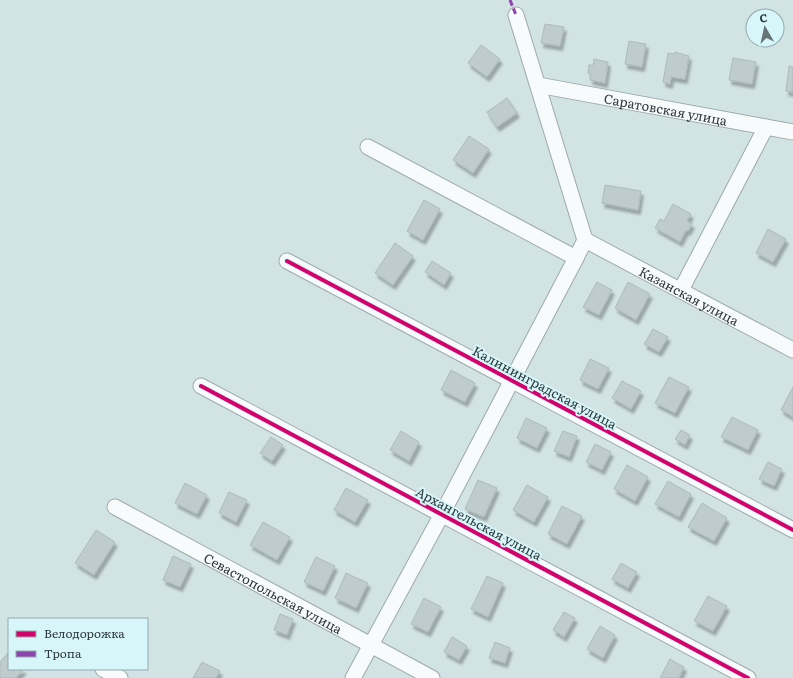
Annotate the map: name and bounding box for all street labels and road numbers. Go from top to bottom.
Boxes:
street label: Саратовская улица [603,88,729,129]
street label: Казанская улица [636,261,743,329]
street label: Калининградская улица [469,341,621,433]
street label: Архангельская улица [413,482,545,564]
street label: Севастопольская улица [201,547,346,638]

